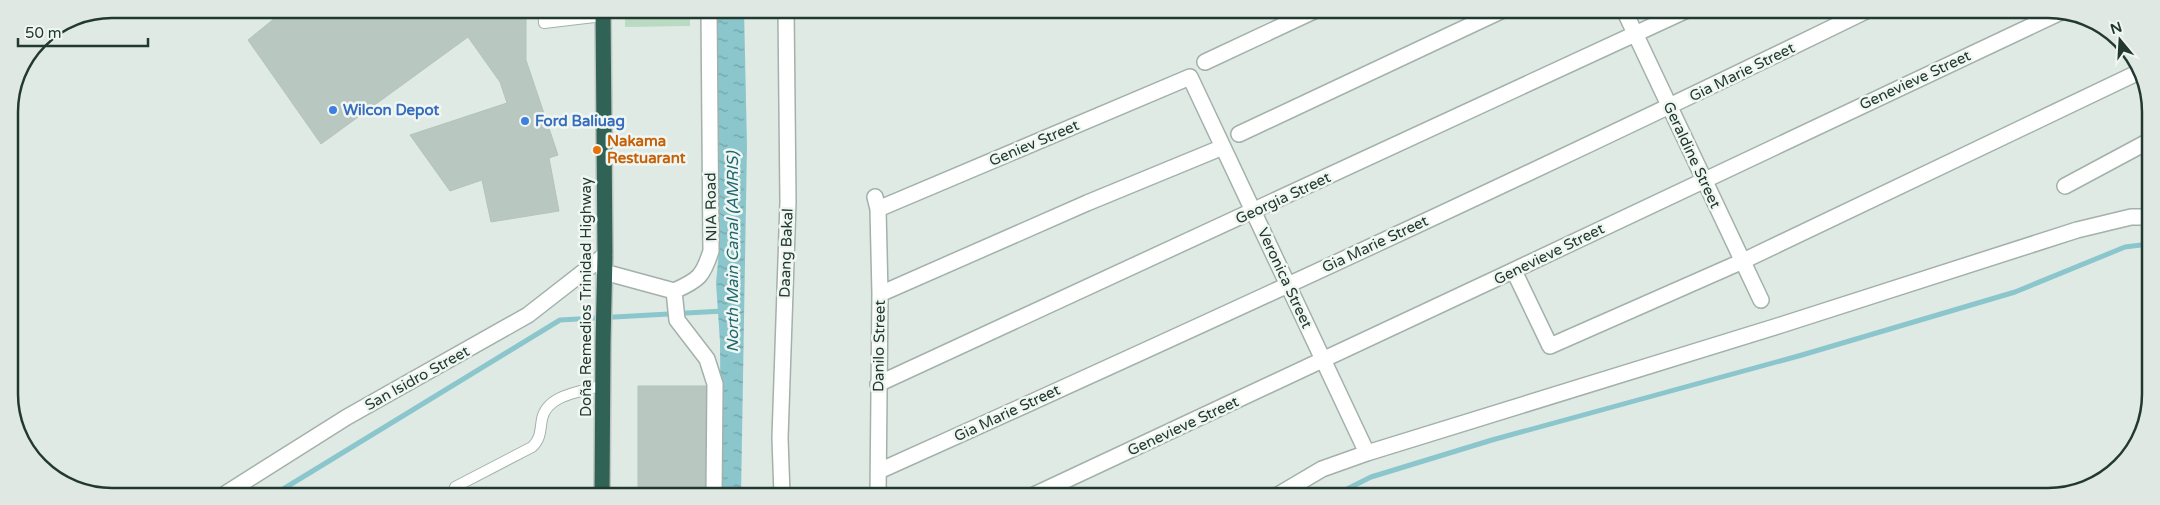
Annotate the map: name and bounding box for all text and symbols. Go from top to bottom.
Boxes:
scale bar [18,15,148,47]
north arrow [2095,15,2145,65]
text: N [2108,18,2124,38]
text: 50 m [25,24,62,42]
street label: Gia Marie Street [1686,39,1798,105]
street label: Genevieve Street [1857,46,1974,114]
street label: Geraldine Street [1659,99,1725,211]
place label: Wilcon Depot [343,101,440,120]
marker: Wilcon Depot [327,104,339,116]
place label: Ford Baliuag [535,112,625,131]
marker: Ford Baliuag [519,115,531,127]
street label: Geniev Street [986,116,1082,170]
place label: Nakama Restuarant [607,132,686,167]
marker: Nakama Restuarant [591,144,603,156]
water label: North Main Canal (AMRIS) [723,151,743,352]
street label: Georgia Street [1233,168,1334,228]
street label: NIA Road [701,172,721,242]
street label: Doña Remedios Trinidad Highway [577,177,595,417]
street label: Daang Bakal [775,208,797,298]
street label: Gia Marie Street [1319,211,1431,276]
street label: Genevieve Street [1491,219,1607,289]
street label: Veronica Street [1254,225,1316,331]
street label: Danilo Street [869,300,889,392]
street label: San Isidro Street [362,342,473,414]
street label: Gia Marie Street [951,380,1063,445]
street label: Genevieve Street [1125,392,1242,460]

